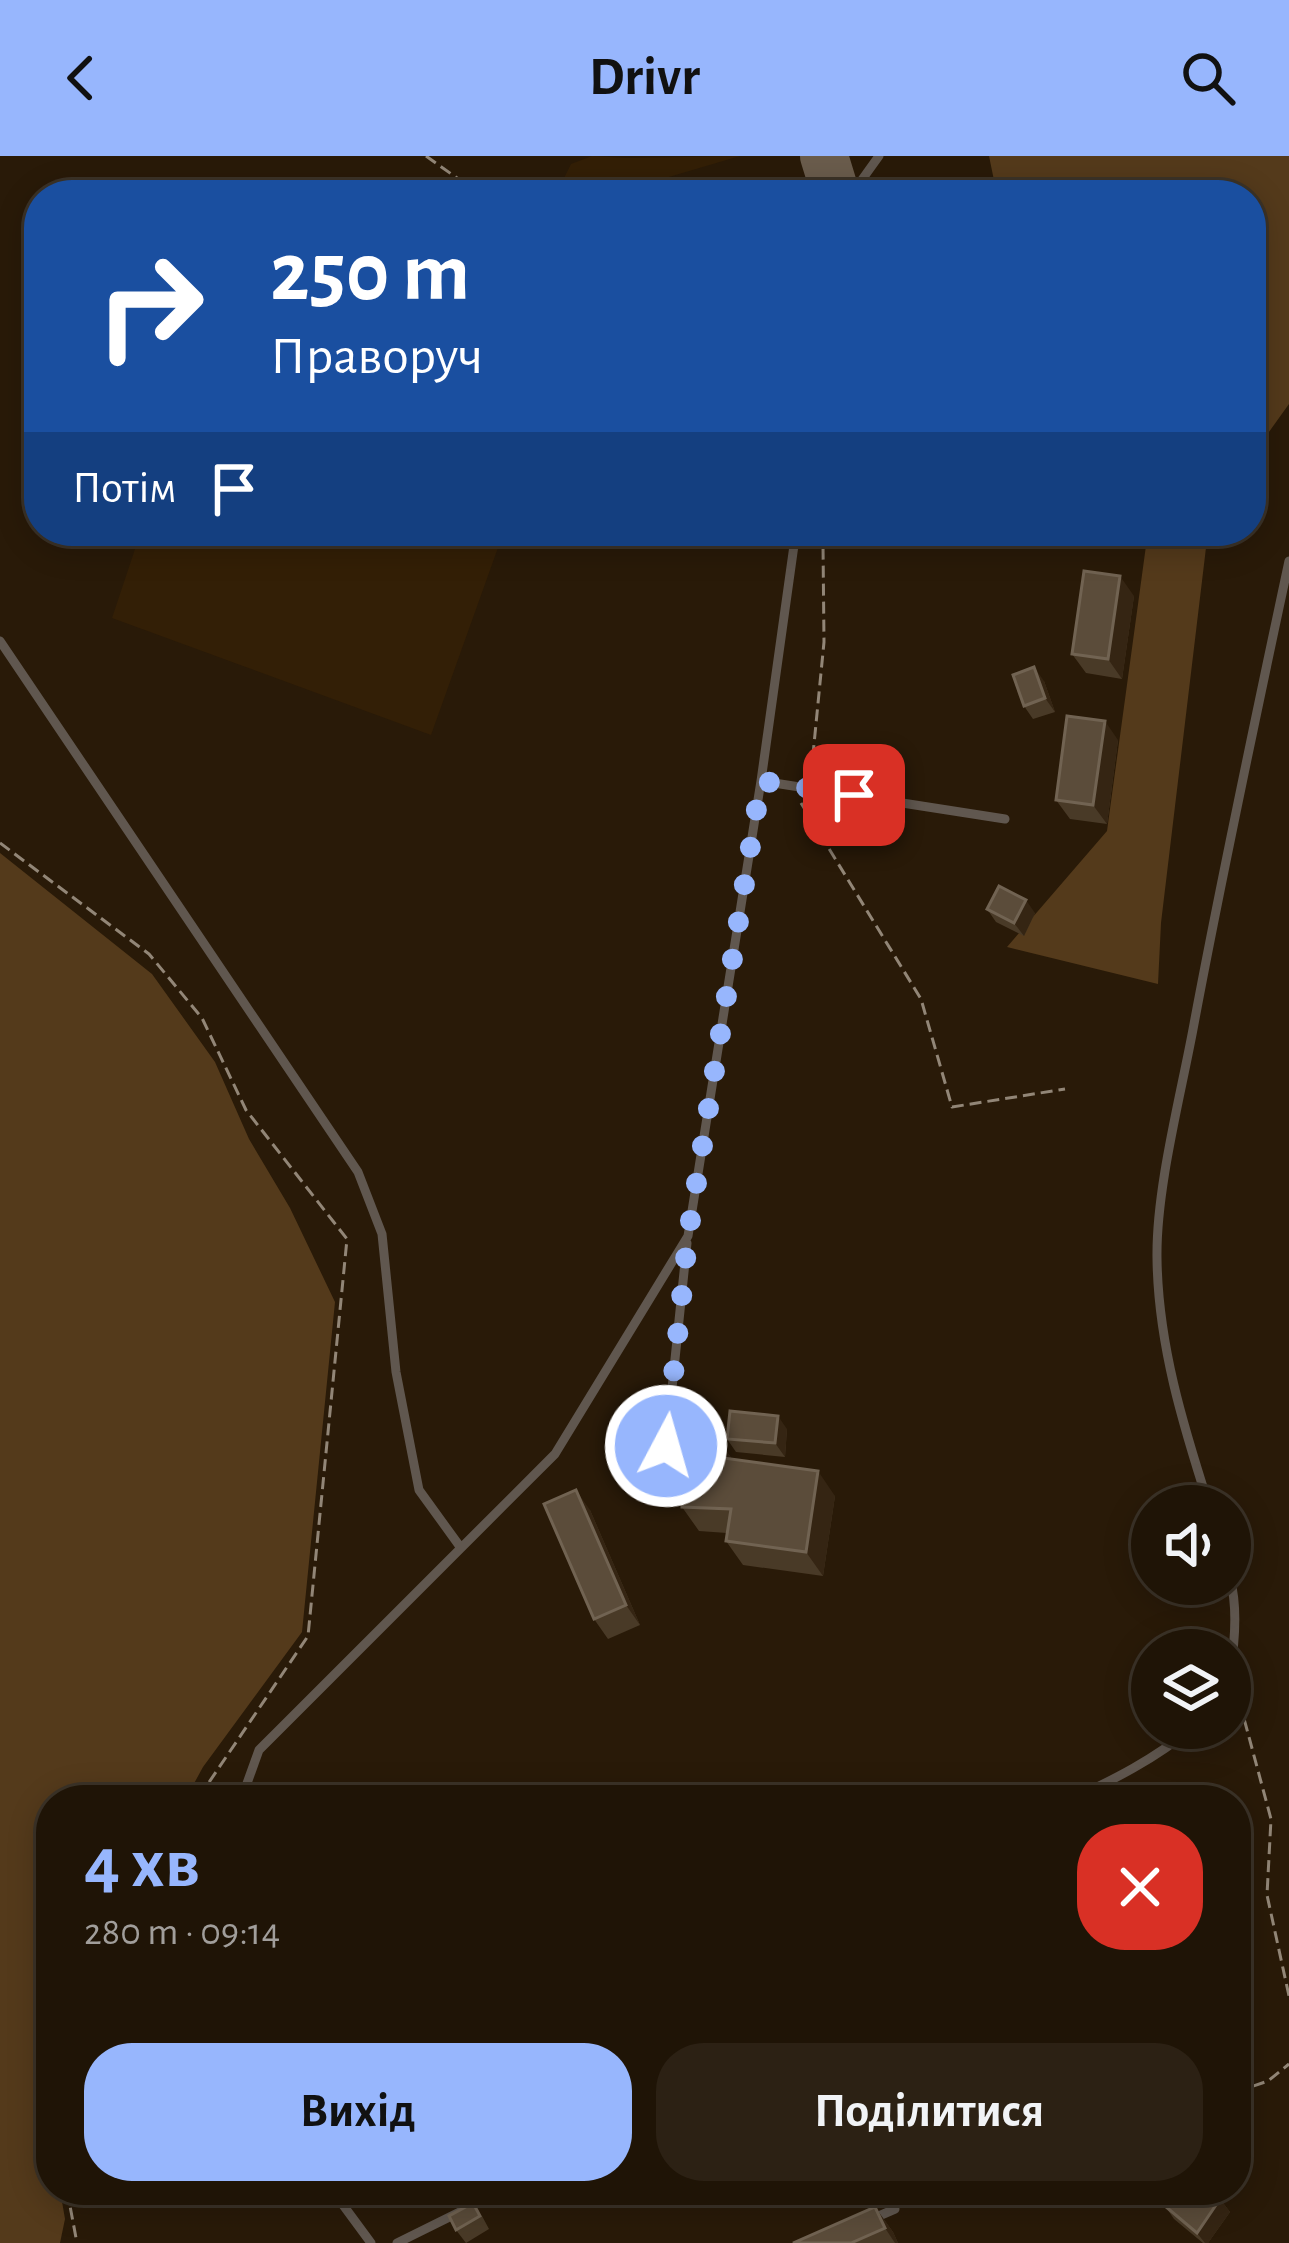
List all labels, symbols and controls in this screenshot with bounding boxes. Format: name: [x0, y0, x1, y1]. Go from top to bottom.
icon: back: [48, 45, 114, 111]
icon: search: [1175, 45, 1241, 111]
text: Drivr: [589, 51, 700, 105]
icon: right: [72, 228, 228, 384]
text: 250 m: [270, 232, 470, 316]
text: Праворуч: [270, 330, 483, 384]
icon: arrive: [201, 456, 267, 522]
text: Потім: [72, 466, 177, 511]
pin: [803, 744, 905, 846]
icon: arrive: [821, 762, 887, 828]
position arrow: [603, 1383, 729, 1509]
map controls: [1131, 1485, 1251, 1749]
button: sound: [1131, 1485, 1251, 1605]
button: layers: [1131, 1629, 1251, 1749]
button: close: [1077, 1824, 1203, 1950]
text: 4 хв: [84, 1828, 200, 1900]
text: 280 m · 09:14: [84, 1913, 280, 1952]
button: Вихід: [84, 2043, 632, 2181]
button: Поділитися: [656, 2043, 1203, 2181]

